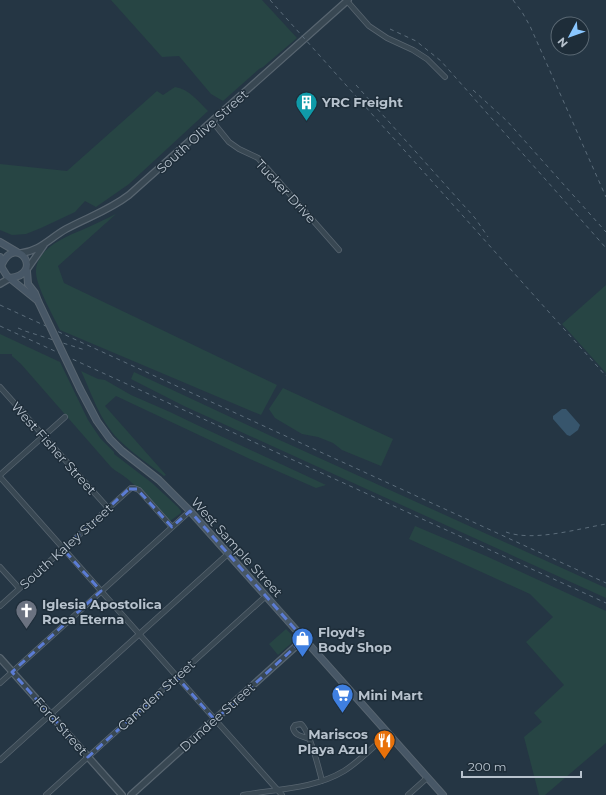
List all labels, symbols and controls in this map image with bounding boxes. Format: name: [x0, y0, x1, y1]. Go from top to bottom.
north arrow: [550, 16, 590, 56]
text: N: [554, 35, 571, 51]
street label: South Olive Street: [153, 86, 251, 176]
building icon: YRC Freight: [294, 89, 320, 122]
place label: YRC Freight: [321, 94, 403, 110]
street label: Tucker Drive: [252, 156, 320, 226]
street label: West Fisher Street: [8, 398, 100, 498]
street label: West Sample Street: [188, 494, 286, 600]
street label: South Kaley Street: [16, 500, 116, 592]
place label: Iglesia Apostolica Roca Eterna: [42, 596, 162, 627]
church icon: Iglesia Apostolica Roca Eterna: [13, 598, 39, 631]
place label: Floyd's Body Shop: [318, 624, 392, 655]
shop icon: Floyd's Body Shop: [290, 626, 316, 659]
street label: Camden Street: [114, 656, 198, 734]
street label: Dundee Street: [176, 679, 258, 755]
supermarket icon: Mini Mart: [330, 682, 356, 715]
place label: Mini Mart: [358, 687, 423, 703]
street label: Ford Street: [31, 694, 91, 758]
place label: Mariscos Playa Azul: [298, 726, 368, 757]
restaurant icon: Mariscos Playa Azul: [371, 728, 397, 761]
scale bar: [462, 753, 581, 779]
text: 200 m: [468, 759, 507, 774]

